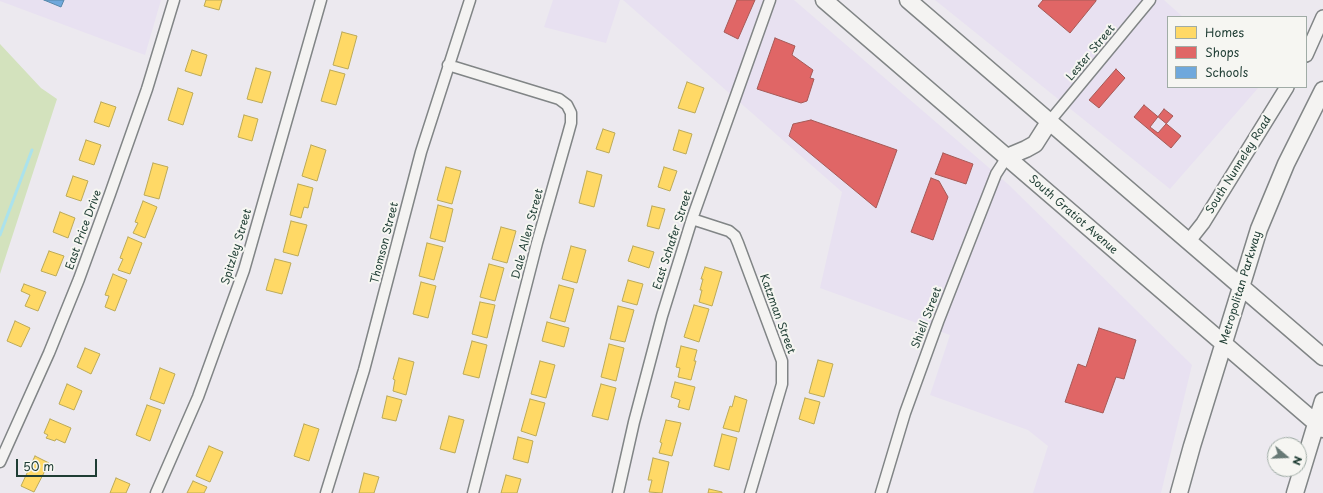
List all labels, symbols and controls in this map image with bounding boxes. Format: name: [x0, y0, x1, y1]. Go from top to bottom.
legend: [1167, 16, 1307, 88]
street label: Lester Street: [1064, 22, 1118, 84]
text: Homes: [1205, 23, 1244, 41]
text: Shops: [1205, 43, 1239, 61]
text: Schools: [1205, 63, 1248, 81]
street label: South Nunneley Road: [1204, 114, 1274, 216]
street label: South Gratiot Avenue: [1026, 173, 1120, 257]
street label: Dale Allen Street: [510, 187, 546, 281]
street label: East Price Drive: [63, 188, 105, 272]
street label: East Schafer Street: [651, 189, 695, 291]
street label: Thomson Street: [368, 201, 402, 285]
street label: Spitzley Street: [219, 207, 255, 287]
street label: Metropolitan Parkway: [1217, 230, 1265, 346]
street label: Katzman Street: [756, 272, 798, 356]
street label: Shiell Street: [909, 285, 945, 351]
north arrow: [1267, 437, 1307, 477]
scale bar: [18, 451, 99, 477]
text: N: [1288, 454, 1307, 468]
text: 50 m: [23, 457, 54, 475]

